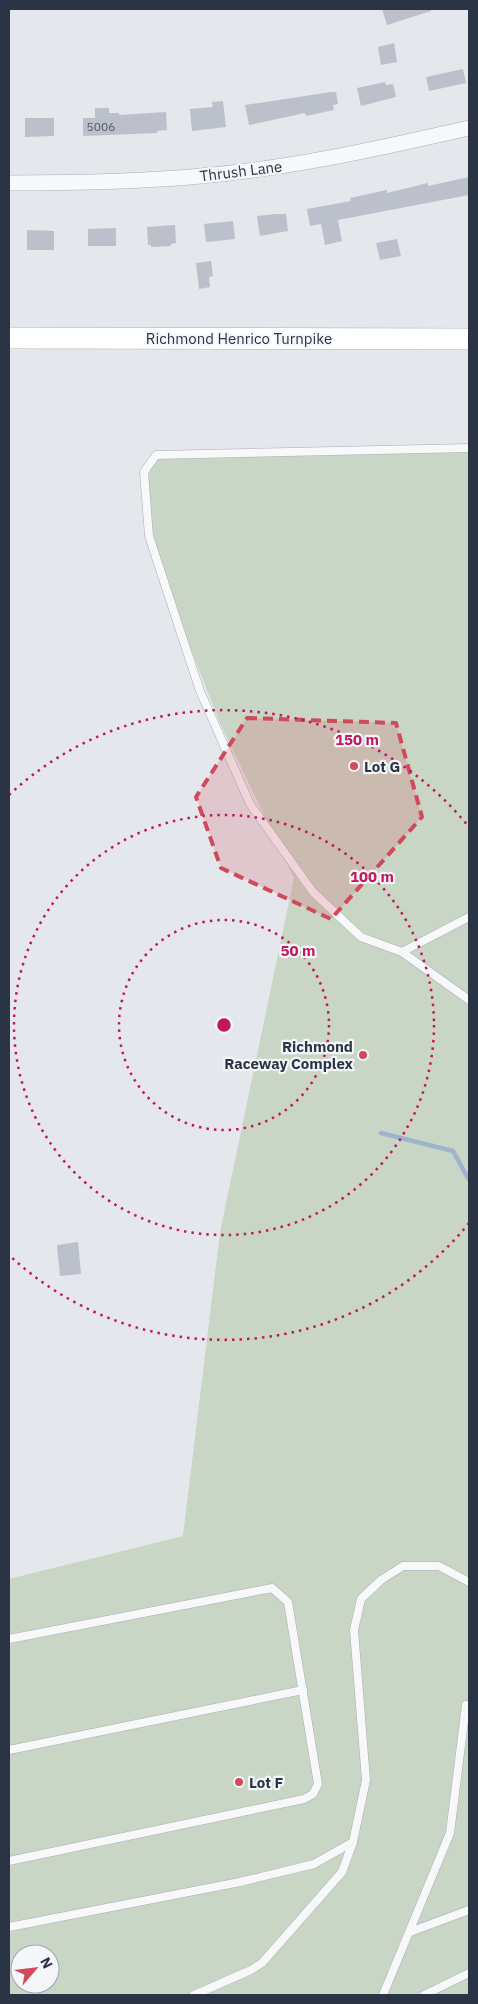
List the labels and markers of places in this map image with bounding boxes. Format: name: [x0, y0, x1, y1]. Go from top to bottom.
place label: Lot G: [364, 757, 400, 776]
marker: Lot G: [348, 760, 360, 772]
centre of rings: [215, 1016, 233, 1034]
place label: Richmond Raceway Complex: [224, 1037, 354, 1073]
marker: Richmond Raceway Complex: [357, 1049, 369, 1061]
place label: Lot F: [249, 1773, 283, 1792]
marker: Lot F: [233, 1776, 245, 1788]

